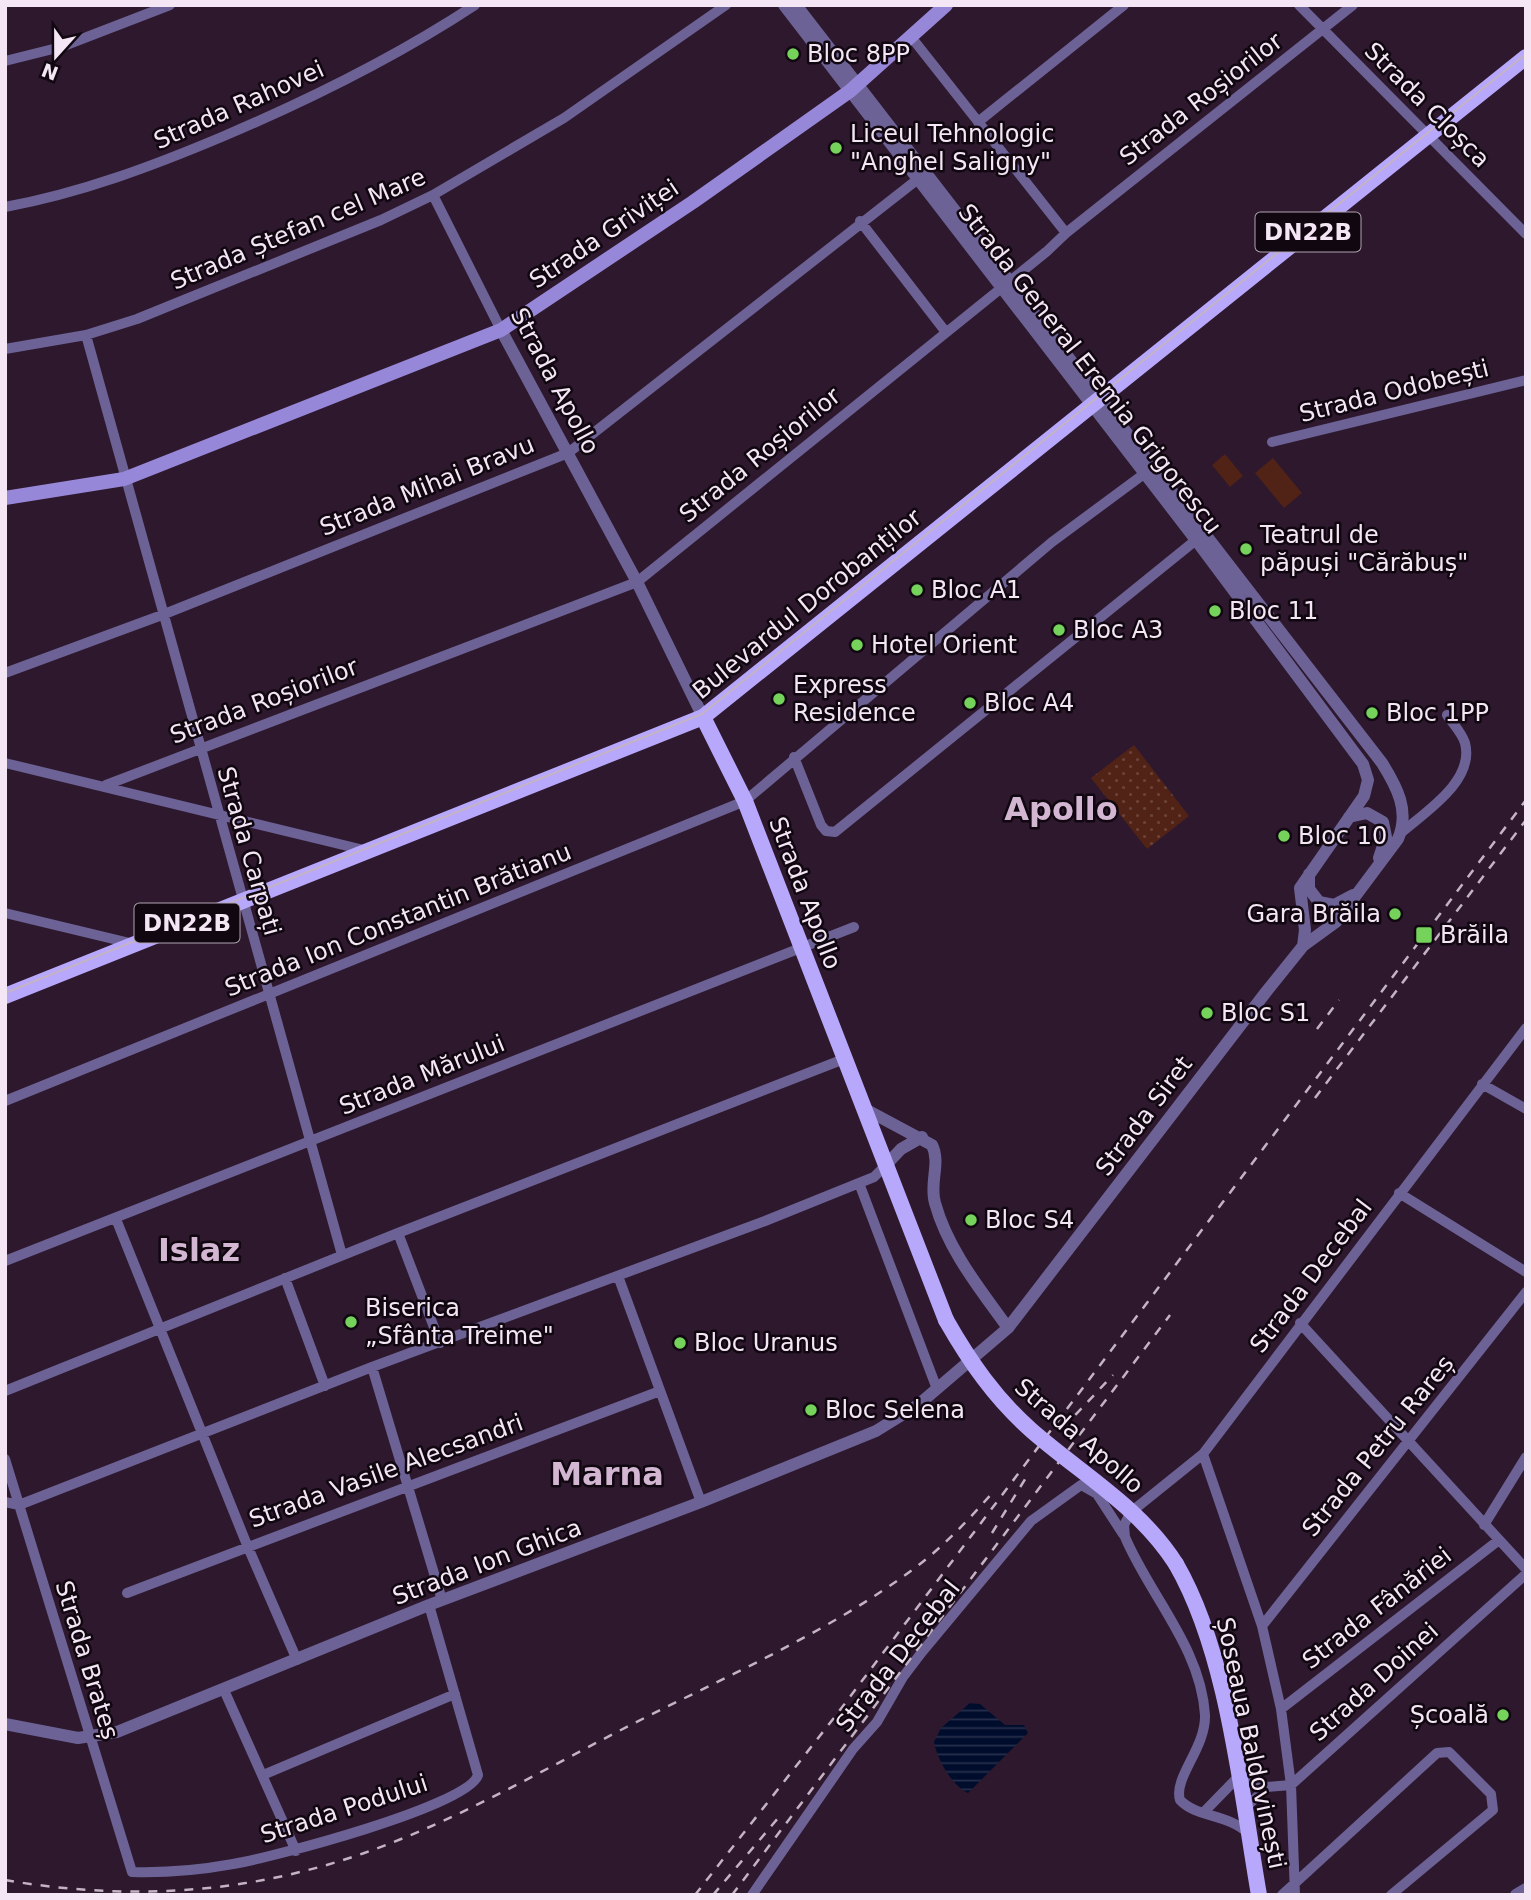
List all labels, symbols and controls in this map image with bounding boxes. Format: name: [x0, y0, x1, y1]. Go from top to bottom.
north arrow: [21, 21, 91, 91]
street label: Strada Roșiorilor: [1114, 27, 1288, 171]
street label: Strada Cloșca: [1359, 37, 1495, 173]
place label: Bloc 8PP: [807, 40, 910, 68]
marker: Bloc 8PP: [785, 46, 801, 62]
street label: Strada Rahovei: [150, 55, 328, 155]
text: N: [39, 59, 61, 85]
place label: Liceul Tehnologic "Anghel Saligny": [850, 120, 1054, 176]
marker: Liceul Tehnologic "Anghel Saligny": [828, 140, 844, 156]
street label: Strada Ștefan cel Mare: [166, 163, 430, 295]
street label: Strada Griviței: [524, 174, 684, 294]
street label: Strada General Eremia Grigorescu: [953, 199, 1227, 539]
road number: DN22B: [1256, 213, 1360, 252]
street label: Strada Apollo: [505, 303, 605, 459]
street label: Strada Odobești: [1296, 354, 1492, 428]
street label: Strada Roșiorilor: [674, 382, 846, 528]
street label: Strada Mihai Bravu: [316, 430, 538, 542]
street label: Bulevardul Dorobanților: [687, 503, 927, 705]
place label: Teatrul de păpuși "Cărăbuș": [1259, 521, 1468, 577]
marker: Teatrul de păpuși "Cărăbuș": [1238, 541, 1254, 557]
place label: Bloc A1: [931, 576, 1021, 604]
marker: Bloc A1: [909, 582, 925, 598]
place label: Bloc 11: [1229, 597, 1318, 625]
marker: Bloc 11: [1207, 603, 1223, 619]
place label: Bloc A3: [1073, 616, 1163, 644]
marker: Bloc A3: [1051, 622, 1067, 638]
place label: Hotel Orient: [871, 631, 1017, 659]
marker: Hotel Orient: [849, 637, 865, 653]
street label: Strada Roșiorilor: [166, 652, 362, 750]
place label: Express Residence: [793, 671, 916, 727]
place label: Bloc A4: [984, 689, 1074, 717]
marker: Express Residence: [771, 691, 787, 707]
marker: Bloc A4: [962, 695, 978, 711]
place label: Bloc 1PP: [1386, 699, 1489, 727]
marker: Bloc 1PP: [1364, 705, 1380, 721]
street label: Strada Carpați: [212, 763, 286, 939]
district label: Apollo: [1004, 790, 1118, 828]
street label: Strada Apollo: [763, 813, 847, 973]
place label: Bloc 10: [1298, 822, 1387, 850]
marker: Bloc 10: [1276, 828, 1292, 844]
street label: Strada Ion Constantin Brătianu: [221, 838, 575, 1002]
place label: Gara Brăila: [1246, 900, 1381, 928]
road number: DN22B: [134, 904, 240, 942]
marker: Gara Brăila: [1387, 906, 1403, 922]
place label: Brăila: [1440, 921, 1509, 949]
marker: Brăila: [1414, 925, 1434, 945]
place label: Bloc S1: [1221, 999, 1310, 1027]
marker: Bloc S1: [1199, 1005, 1215, 1021]
street label: Strada Mărului: [335, 1029, 509, 1121]
street label: Strada Siret: [1090, 1051, 1198, 1181]
street label: Strada Decebal: [1244, 1194, 1378, 1358]
place label: Bloc S4: [985, 1206, 1074, 1234]
marker: Bloc S4: [963, 1212, 979, 1228]
district label: Islaz: [158, 1231, 240, 1269]
place label: Biserica „Sfânta Treime": [365, 1294, 554, 1350]
marker: Biserica „Sfânta Treime": [343, 1314, 359, 1330]
place label: Bloc Uranus: [694, 1329, 838, 1357]
marker: Bloc Uranus: [672, 1335, 688, 1351]
street label: Strada Petru Rareș: [1296, 1350, 1460, 1542]
street label: Strada Apollo: [1009, 1373, 1149, 1499]
place label: Bloc Selena: [825, 1396, 965, 1424]
marker: Bloc Selena: [803, 1402, 819, 1418]
street label: Strada Vasile Alecsandri: [245, 1408, 527, 1534]
district label: Marna: [550, 1455, 664, 1493]
street label: Strada Ion Ghica: [389, 1513, 585, 1611]
street label: Strada Fânăriei: [1297, 1541, 1457, 1675]
street label: Strada Decebal: [830, 1575, 966, 1737]
street label: Strada Brateș: [50, 1577, 124, 1743]
street label: Șoseaua Baldovinești: [1211, 1615, 1291, 1871]
street label: Strada Doinei: [1304, 1617, 1444, 1747]
place label: Școală: [1410, 1701, 1489, 1729]
marker: Școală: [1495, 1707, 1511, 1723]
street label: Strada Podului: [257, 1769, 431, 1849]

